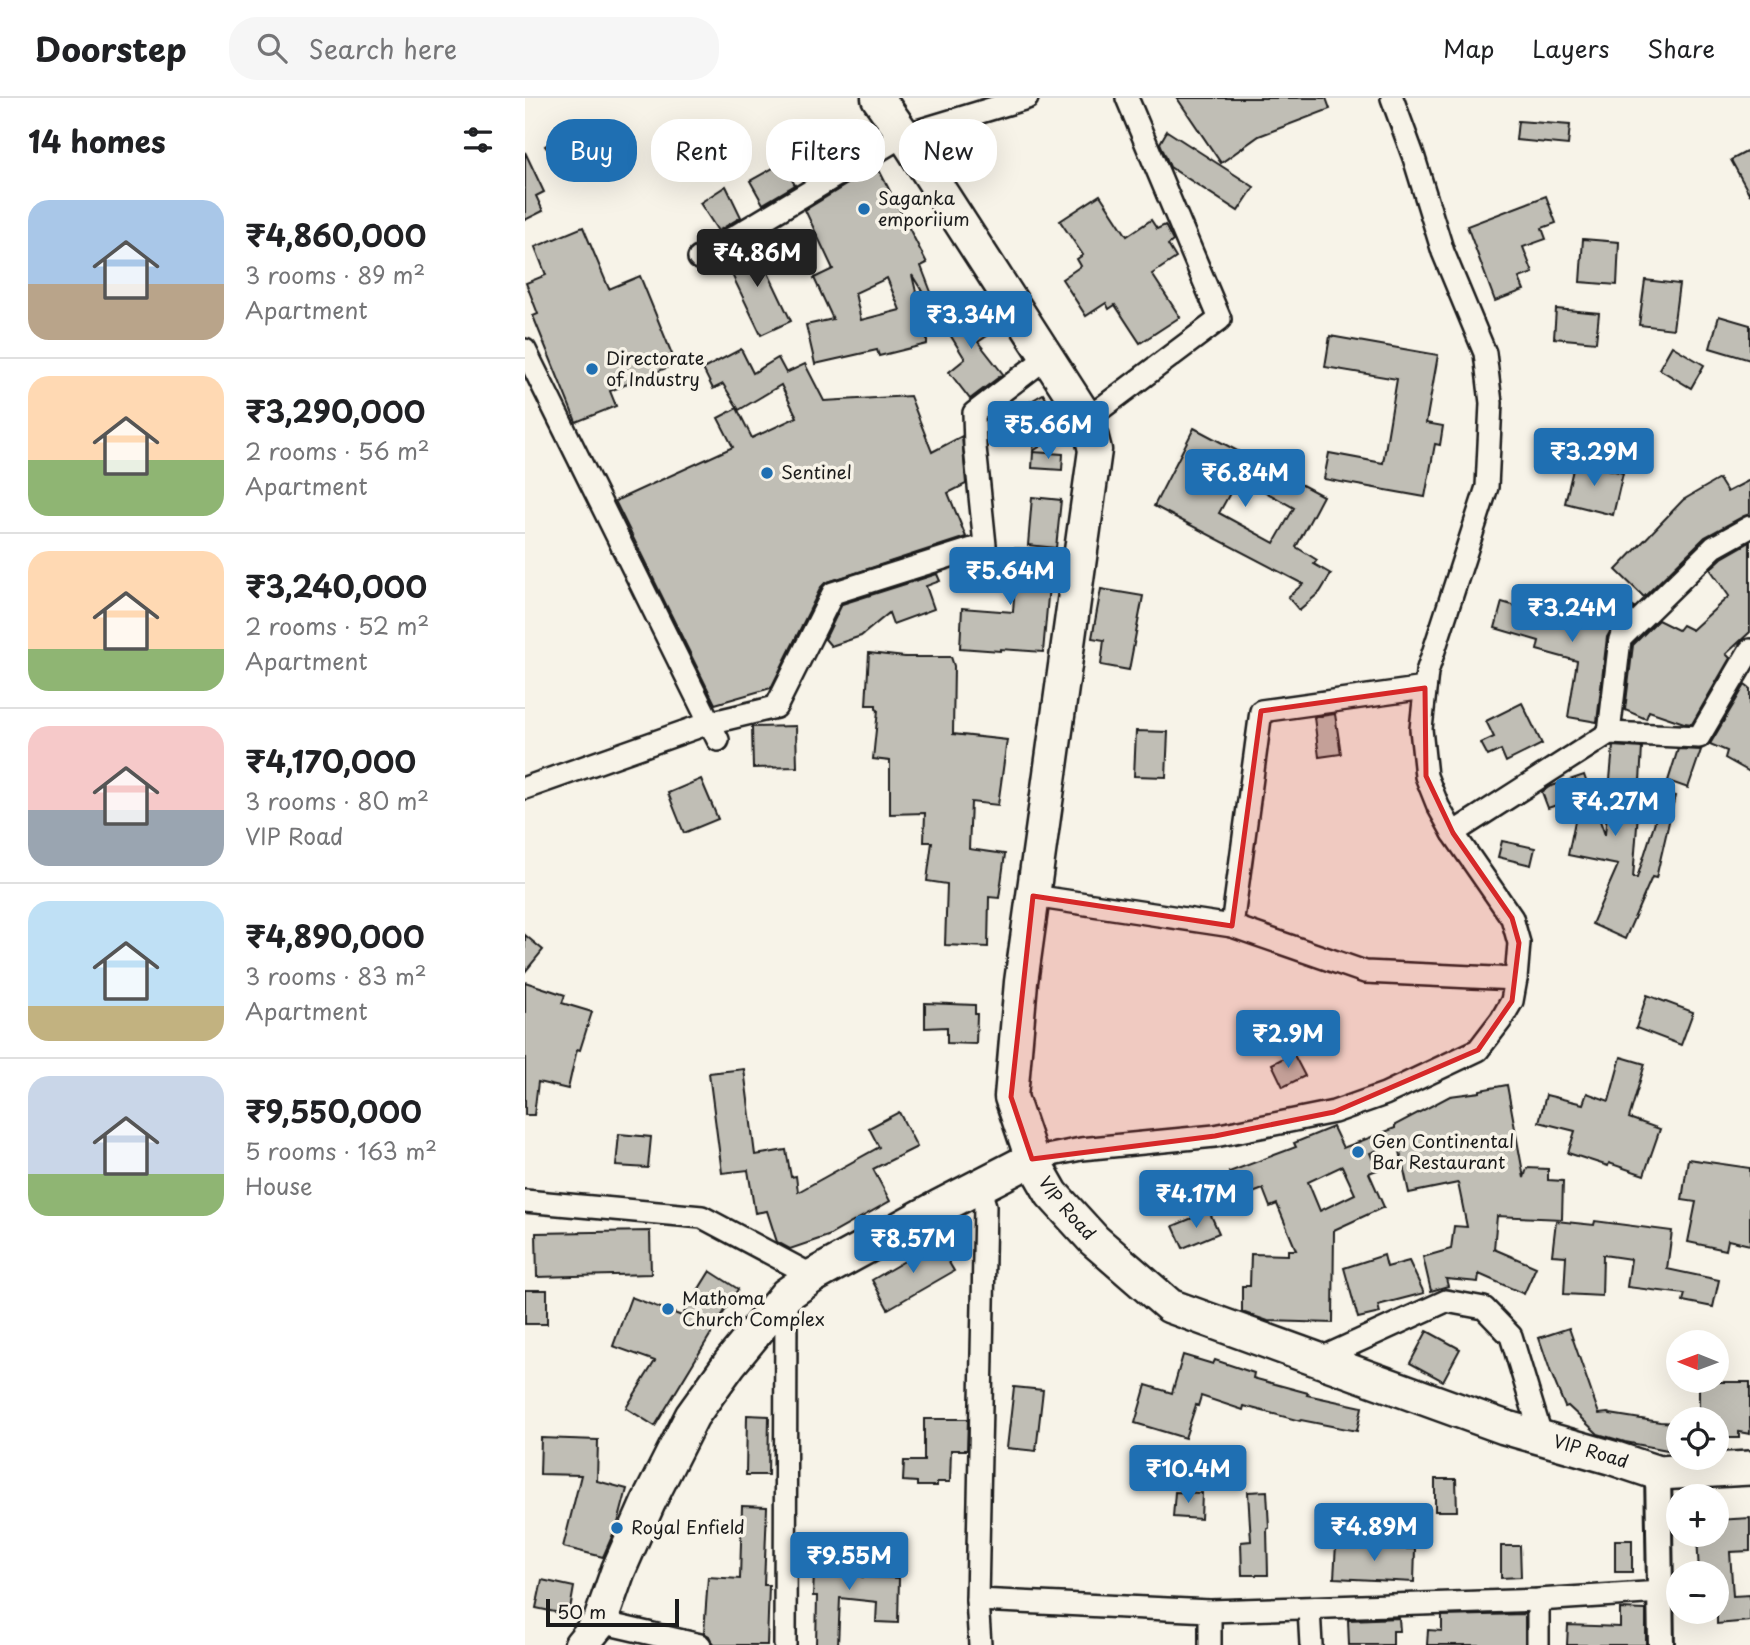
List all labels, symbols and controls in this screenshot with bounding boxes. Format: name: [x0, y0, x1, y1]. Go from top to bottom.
search box: [229, 17, 719, 80]
text: Doorstep: [35, 23, 187, 73]
icon: search: [253, 29, 291, 67]
text: Search here: [309, 29, 457, 68]
text: Map: [1443, 30, 1494, 66]
text: Layers: [1532, 30, 1609, 66]
text: Share: [1647, 30, 1715, 66]
text: 14 homes: [28, 118, 166, 163]
chip: Buy: [546, 119, 637, 182]
chip: Rent: [651, 119, 752, 182]
chip: Filters: [766, 119, 885, 182]
chip: New: [899, 119, 997, 182]
icon: filters: [459, 121, 497, 159]
place label: Saganka emporiium: [878, 184, 970, 232]
marker: Saganka emporiium: [856, 201, 872, 217]
text: ₹4,860,000: [245, 212, 426, 257]
icon: home: [84, 228, 168, 312]
pin: ₹4.86M: [700, 230, 814, 289]
text: ₹4.86M: [713, 234, 801, 269]
text: 3 rooms · 89 m²: [245, 257, 425, 292]
text: Apartment: [245, 292, 368, 327]
pin: ₹3.34M: [914, 292, 1028, 351]
text: ₹3.34M: [926, 296, 1016, 331]
place label: Directorate of Industry: [606, 344, 704, 392]
marker: Directorate of Industry: [584, 361, 600, 377]
text: ₹3,290,000: [245, 388, 425, 433]
pin: ₹5.66M: [991, 402, 1105, 461]
icon: home: [84, 404, 168, 488]
text: ₹5.66M: [1004, 406, 1092, 441]
pin: ₹3.29M: [1537, 428, 1651, 488]
text: 2 rooms · 56 m²: [245, 433, 430, 468]
text: ₹3.29M: [1550, 433, 1638, 468]
pin: ₹6.84M: [1188, 450, 1302, 509]
text: ₹6.84M: [1201, 454, 1289, 489]
place label: Sentinel: [781, 458, 852, 485]
marker: Sentinel: [759, 465, 775, 481]
text: Apartment: [245, 468, 368, 503]
pin: ₹5.64M: [953, 547, 1067, 607]
text: ₹5.64M: [965, 552, 1055, 587]
text: ₹3,240,000: [245, 563, 427, 608]
icon: home: [84, 579, 168, 663]
pin: ₹3.24M: [1515, 584, 1629, 644]
text: ₹3.24M: [1527, 589, 1617, 624]
text: 2 rooms · 52 m²: [245, 608, 429, 643]
text: Apartment: [245, 643, 368, 678]
text: ₹4,170,000: [245, 738, 416, 783]
icon: home: [84, 754, 168, 838]
pin: ₹4.27M: [1558, 778, 1672, 838]
text: 3 rooms · 80 m²: [245, 783, 429, 818]
text: ₹4.27M: [1571, 783, 1659, 818]
text: VIP Road: [245, 818, 344, 853]
text: ₹4,890,000: [245, 913, 425, 958]
icon: home: [84, 929, 168, 1013]
text: 3 rooms · 83 m²: [245, 958, 427, 993]
text: Apartment: [245, 993, 368, 1028]
pin: ₹2.9M: [1239, 1010, 1337, 1070]
text: ₹2.9M: [1252, 1015, 1324, 1050]
text: ₹9,550,000: [245, 1088, 422, 1133]
icon: home: [84, 1104, 168, 1188]
place label: Gen Continental Bar Restaurant: [1372, 1127, 1514, 1175]
text: 5 rooms · 163 m²: [245, 1133, 437, 1168]
marker: Gen Continental Bar Restaurant: [1350, 1144, 1366, 1160]
text: House: [245, 1168, 312, 1203]
pin: ₹4.17M: [1139, 1170, 1253, 1230]
street label: VIP Road: [1033, 1171, 1103, 1246]
text: ₹4.17M: [1155, 1175, 1237, 1210]
pin: ₹8.57M: [856, 1216, 970, 1275]
text: ₹8.57M: [870, 1220, 956, 1255]
place label: Mathoma Church Complex: [682, 1284, 825, 1332]
marker: Mathoma Church Complex: [660, 1301, 676, 1317]
north arrow: [1666, 1330, 1729, 1393]
map controls: [1666, 1330, 1729, 1624]
button: locate: [1666, 1407, 1729, 1470]
street label: VIP Road: [1550, 1427, 1632, 1474]
pin: ₹10.4M: [1131, 1446, 1245, 1505]
text: ₹10.4M: [1145, 1450, 1231, 1485]
button: +: [1666, 1484, 1729, 1547]
pin: ₹4.89M: [1317, 1504, 1431, 1563]
text: ₹4.89M: [1330, 1508, 1418, 1543]
place label: Royal Enfield: [631, 1513, 745, 1540]
marker: Royal Enfield: [609, 1520, 625, 1536]
pin: ₹9.55M: [792, 1532, 906, 1592]
text: ₹9.55M: [806, 1537, 892, 1572]
button: −: [1666, 1561, 1729, 1624]
scale bar: [546, 1596, 679, 1628]
text: 50 m: [557, 1597, 606, 1625]

